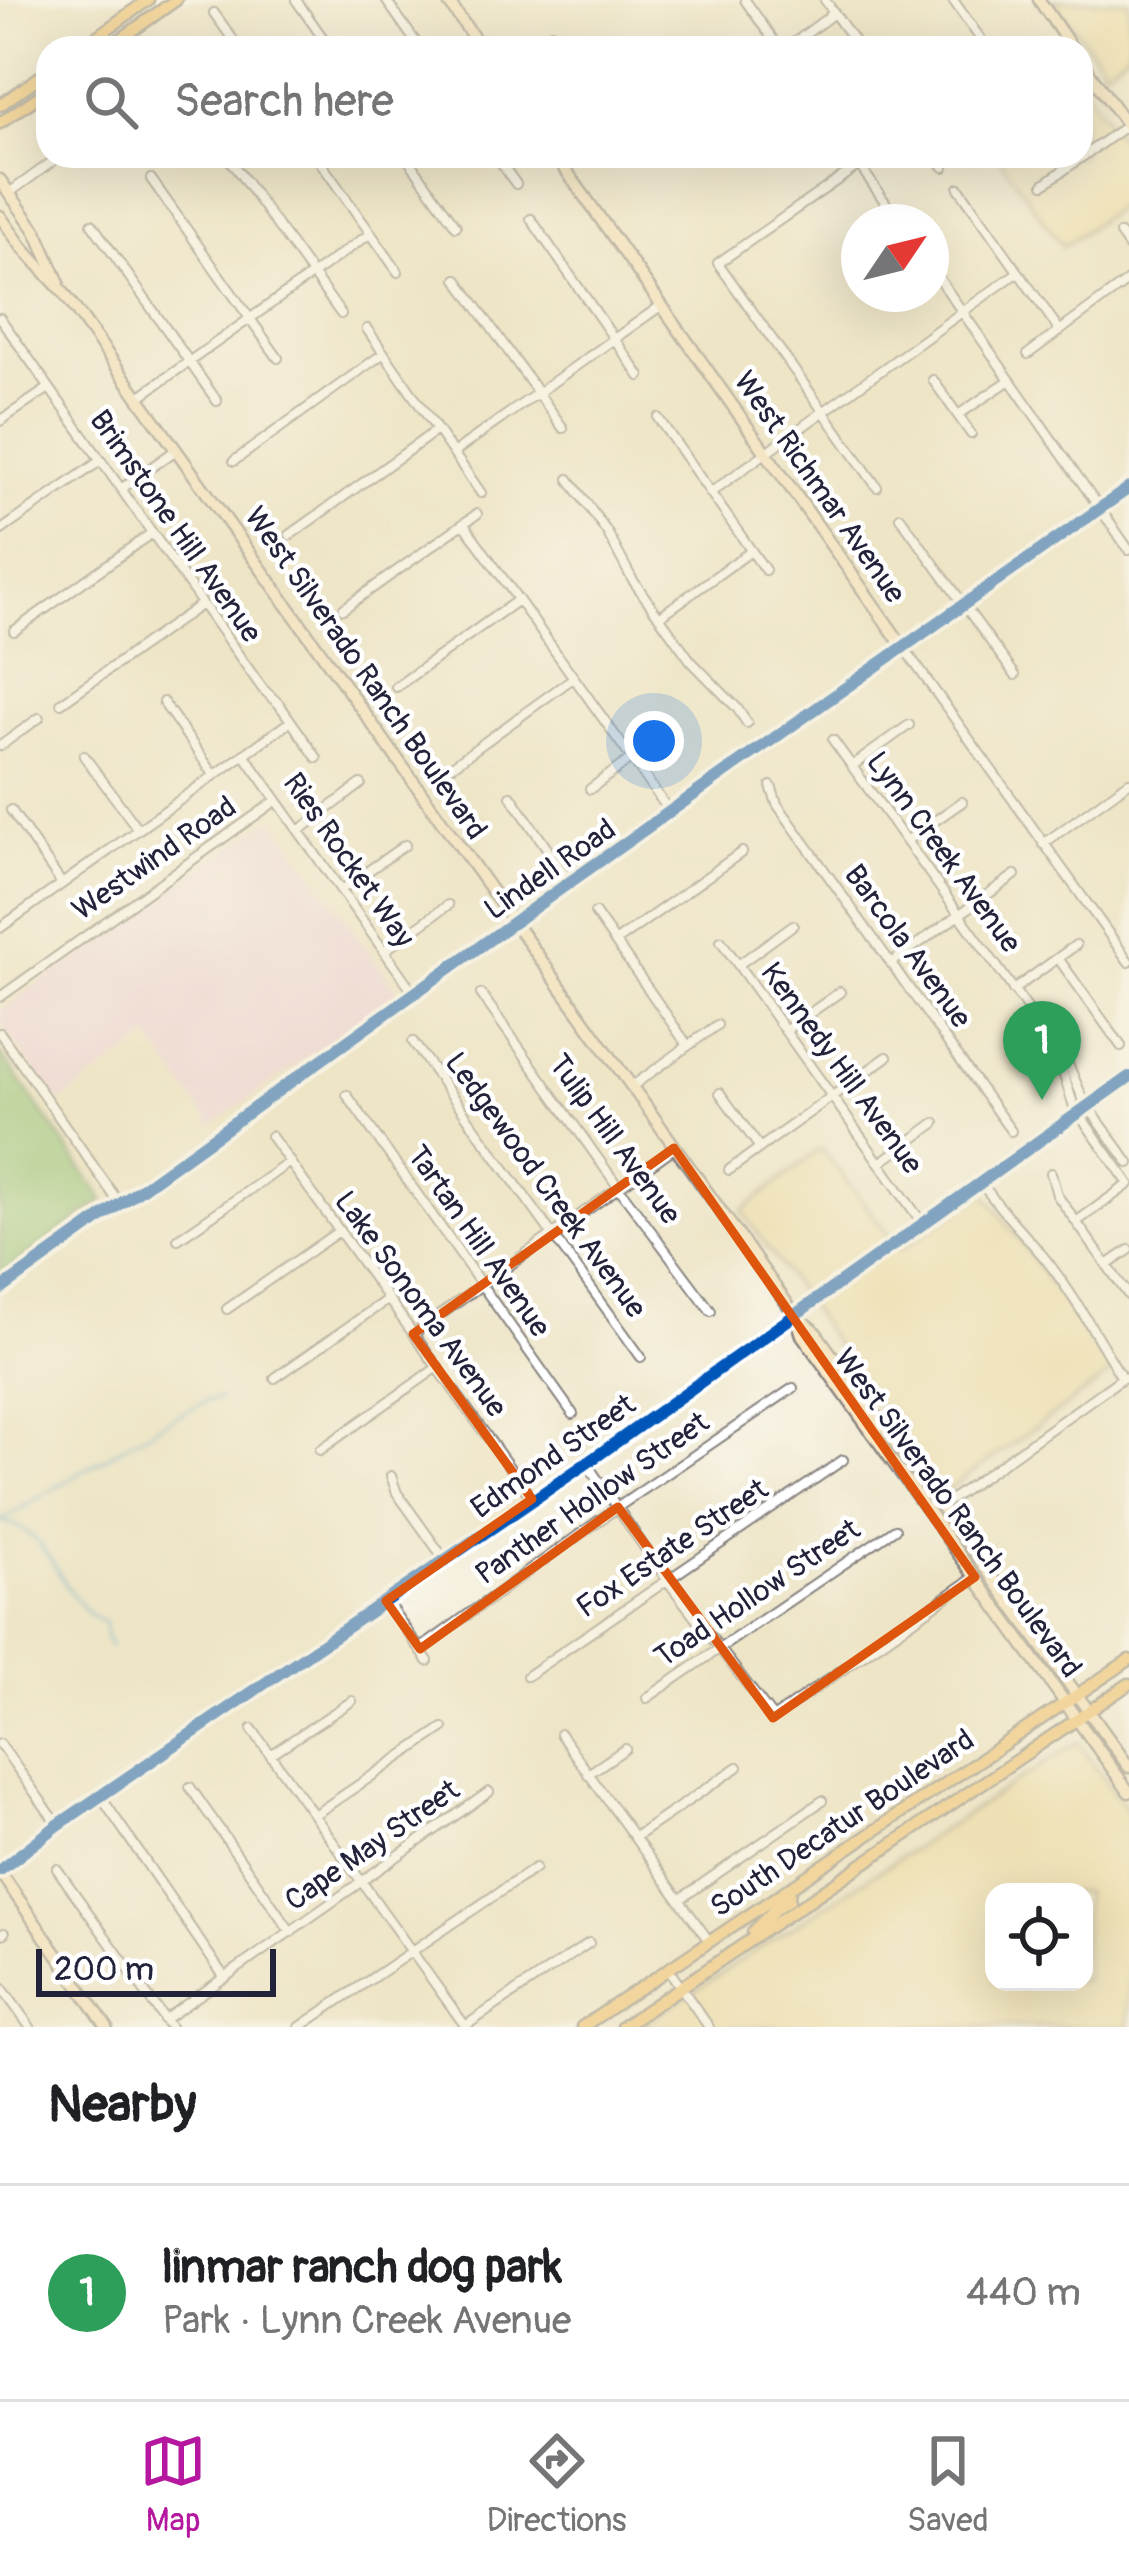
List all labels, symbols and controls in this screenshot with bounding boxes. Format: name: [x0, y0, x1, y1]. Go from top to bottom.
search box: [36, 36, 1093, 168]
icon: search: [78, 69, 144, 135]
text: Search here: [174, 74, 394, 130]
north arrow: [841, 204, 949, 312]
street label: West Richmar Avenue: [726, 364, 914, 610]
street label: Brimstone Hill Avenue: [81, 403, 270, 650]
street label: West Silverado Ranch Boulevard: [236, 500, 495, 847]
your location: [624, 711, 684, 771]
street label: Lynn Creek Avenue: [858, 744, 1029, 960]
street label: Ries Rocket Way: [275, 766, 422, 955]
street label: Westwind Road: [65, 788, 243, 928]
street label: Lindell Road: [478, 811, 623, 928]
street label: Barcola Avenue: [836, 857, 979, 1035]
street label: Kennedy Hill Avenue: [752, 955, 931, 1181]
pin: 1: [1003, 1001, 1081, 1100]
street label: Ledgewood Creek Avenue: [437, 1045, 655, 1325]
street label: Tulip Hill Avenue: [540, 1047, 689, 1232]
street label: Tartan Hill Avenue: [399, 1138, 559, 1344]
street label: Lake Sonoma Avenue: [326, 1184, 515, 1425]
street label: West Silverado Ranch Boulevard: [826, 1342, 1089, 1685]
street label: Edmond Street: [464, 1386, 643, 1527]
street label: Panther Hollow Street: [468, 1403, 717, 1593]
street label: Fox Estate Street: [570, 1470, 776, 1626]
street label: Toad Hollow Street: [647, 1511, 868, 1676]
street label: South Decatur Boulevard: [703, 1721, 981, 1925]
street label: Cape May Street: [278, 1771, 467, 1919]
map controls: [985, 1883, 1093, 1991]
button: locate: [985, 1883, 1093, 1991]
scale bar: [36, 1943, 276, 1996]
text: 200 m: [54, 1949, 154, 1990]
text: Nearby: [48, 2073, 196, 2137]
text: linmar ranch dog park: [162, 2240, 562, 2296]
text: 1: [79, 2268, 95, 2317]
text: 440 m: [966, 2268, 1081, 2317]
text: Park · Lynn Creek Avenue: [162, 2296, 571, 2345]
tab: Map: [140, 2428, 206, 2541]
tab: Directions: [487, 2428, 627, 2541]
tab: Saved: [907, 2428, 989, 2541]

